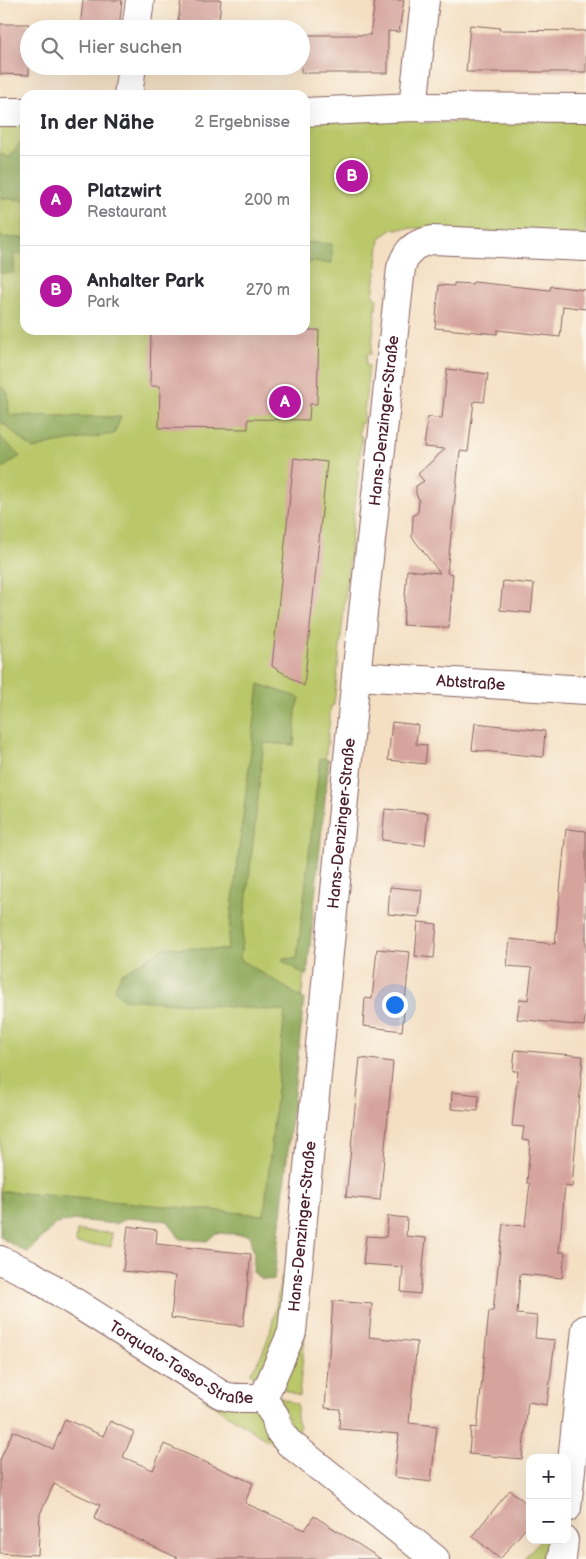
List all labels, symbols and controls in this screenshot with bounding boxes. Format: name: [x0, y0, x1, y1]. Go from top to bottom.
search box: [20, 20, 310, 75]
icon: search: [38, 34, 66, 62]
text: Hier suchen: [78, 36, 182, 59]
text: In der Nähe: [40, 110, 154, 135]
text: 2 Ergebnisse: [194, 113, 290, 132]
pin: B: [336, 157, 368, 195]
text: Platzwirt: [87, 180, 162, 203]
text: A: [51, 191, 61, 210]
text: 200 m: [244, 191, 290, 210]
text: Restaurant: [87, 203, 167, 222]
text: Anhalter Park: [87, 270, 204, 293]
text: B: [50, 281, 62, 300]
text: 270 m: [246, 281, 290, 300]
text: Park: [87, 293, 119, 312]
street label: Hans-Denzinger-Straße: [365, 334, 403, 507]
pin: A: [269, 383, 301, 421]
street label: Abtstraße: [436, 671, 506, 695]
street label: Hans-Denzinger-Straße: [324, 737, 359, 910]
your location: [382, 992, 408, 1018]
street label: Hans-Denzinger-Straße: [285, 1140, 320, 1313]
street label: Torquato-Tasso-Straße: [105, 1317, 254, 1408]
map controls: [526, 1454, 571, 1544]
button: +: [526, 1454, 571, 1499]
button: −: [526, 1499, 571, 1544]

